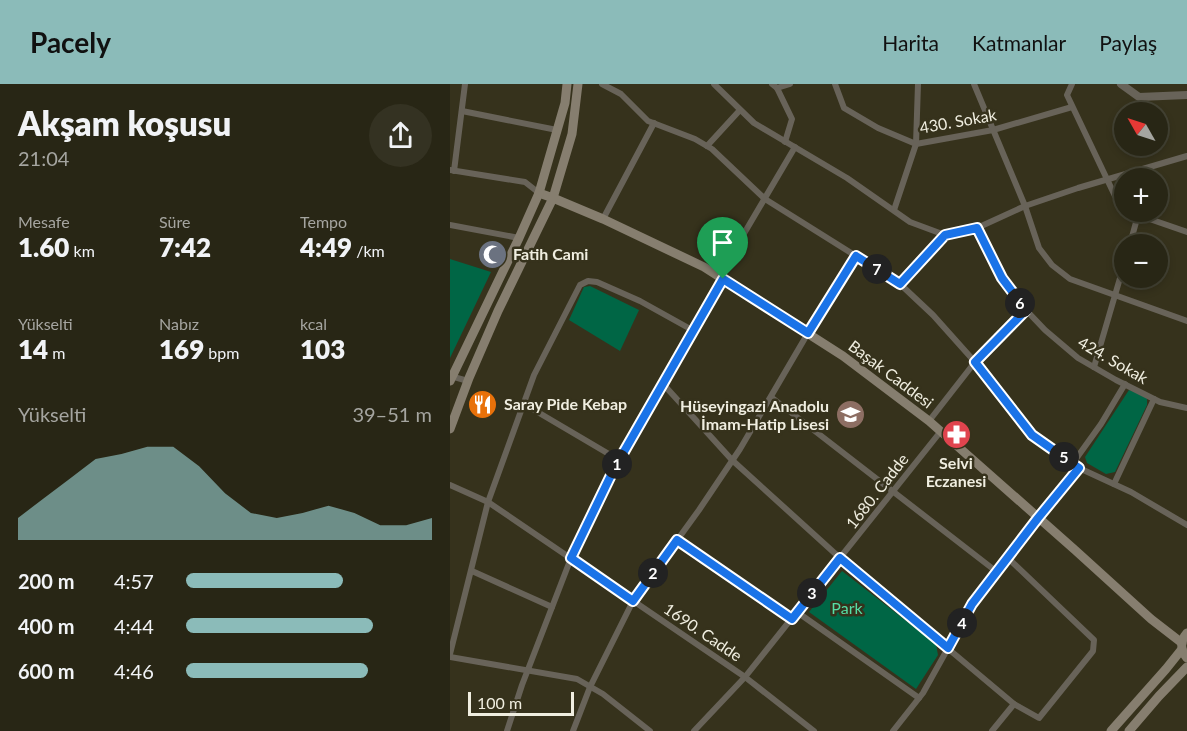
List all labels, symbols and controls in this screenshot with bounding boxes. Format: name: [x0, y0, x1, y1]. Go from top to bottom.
text: Pacely: [30, 25, 111, 59]
text: Harita: [882, 30, 939, 55]
text: Katmanlar: [972, 30, 1066, 55]
text: Paylaş: [1099, 30, 1157, 55]
north arrow: [1114, 102, 1168, 156]
map controls: [1114, 102, 1168, 288]
text: Akşam koşusu: [18, 103, 231, 143]
button: share: [369, 104, 432, 167]
street label: 430. Sokak: [918, 104, 999, 137]
text: 21:04: [18, 146, 69, 170]
button: +: [1114, 168, 1168, 222]
text: Mesafe: [18, 212, 70, 231]
text: Süre: [159, 212, 190, 231]
text: Tempo: [300, 212, 347, 231]
pin: [697, 217, 748, 279]
icon: arrive: [706, 226, 739, 259]
text: 1.60: [18, 231, 69, 263]
text: 7:42: [159, 231, 211, 263]
text: 4:49: [300, 231, 352, 263]
button: −: [1114, 234, 1168, 288]
mosque icon: Fatih Cami: [476, 238, 508, 270]
text: km: [69, 241, 95, 260]
text: /km: [352, 241, 385, 260]
place label: Fatih Cami: [513, 244, 588, 263]
pin: 7: [862, 254, 892, 284]
text: 7: [872, 259, 882, 278]
pin: 6: [1005, 288, 1035, 318]
text: 6: [1015, 293, 1025, 312]
text: Yükselti: [18, 314, 73, 333]
text: Nabız: [159, 314, 199, 333]
text: kcal: [300, 314, 327, 333]
street label: 424. Sokak: [1075, 332, 1152, 388]
text: 14: [18, 333, 48, 365]
text: 169: [159, 333, 204, 365]
text: 103: [300, 333, 345, 365]
street label: Başak Caddesi: [845, 336, 937, 412]
text: m: [48, 343, 65, 362]
text: bpm: [204, 343, 239, 362]
restaurant icon: Saray Pide Kebap: [467, 388, 499, 420]
place label: Saray Pide Kebap: [504, 394, 627, 413]
place label: Hüseyingazi Anadolu İmam-Hatip Lisesi: [680, 396, 829, 433]
school or university icon: Hüseyingazi Anadolu İmam-Hatip Lisesi: [834, 399, 866, 431]
text: Yükselti: [18, 402, 86, 426]
text: 39–51 m: [352, 402, 432, 426]
pharmacy icon: Selvi Eczanesi: [940, 419, 972, 451]
pin: 5: [1049, 442, 1079, 472]
text: 5: [1059, 447, 1069, 466]
pin: 1: [602, 449, 632, 479]
street label: 1680. Cadde: [841, 449, 912, 532]
place label: Selvi Eczanesi: [926, 453, 986, 490]
text: 1: [612, 454, 622, 473]
pin: 2: [638, 558, 668, 588]
text: 2: [648, 563, 658, 582]
text: 200 m: [18, 569, 74, 593]
text: 4:57: [114, 569, 154, 593]
pin: 3: [797, 578, 827, 608]
text: 3: [807, 583, 817, 602]
park label: Park: [831, 598, 863, 617]
street label: 1690. Cadde: [661, 599, 746, 665]
pin: 4: [947, 608, 977, 638]
text: 4: [957, 613, 967, 632]
text: 400 m: [18, 614, 74, 638]
text: 4:44: [114, 614, 154, 638]
text: 600 m: [18, 659, 74, 683]
text: 4:46: [114, 659, 154, 683]
scale bar: [468, 689, 574, 716]
text: 100 m: [477, 693, 522, 712]

